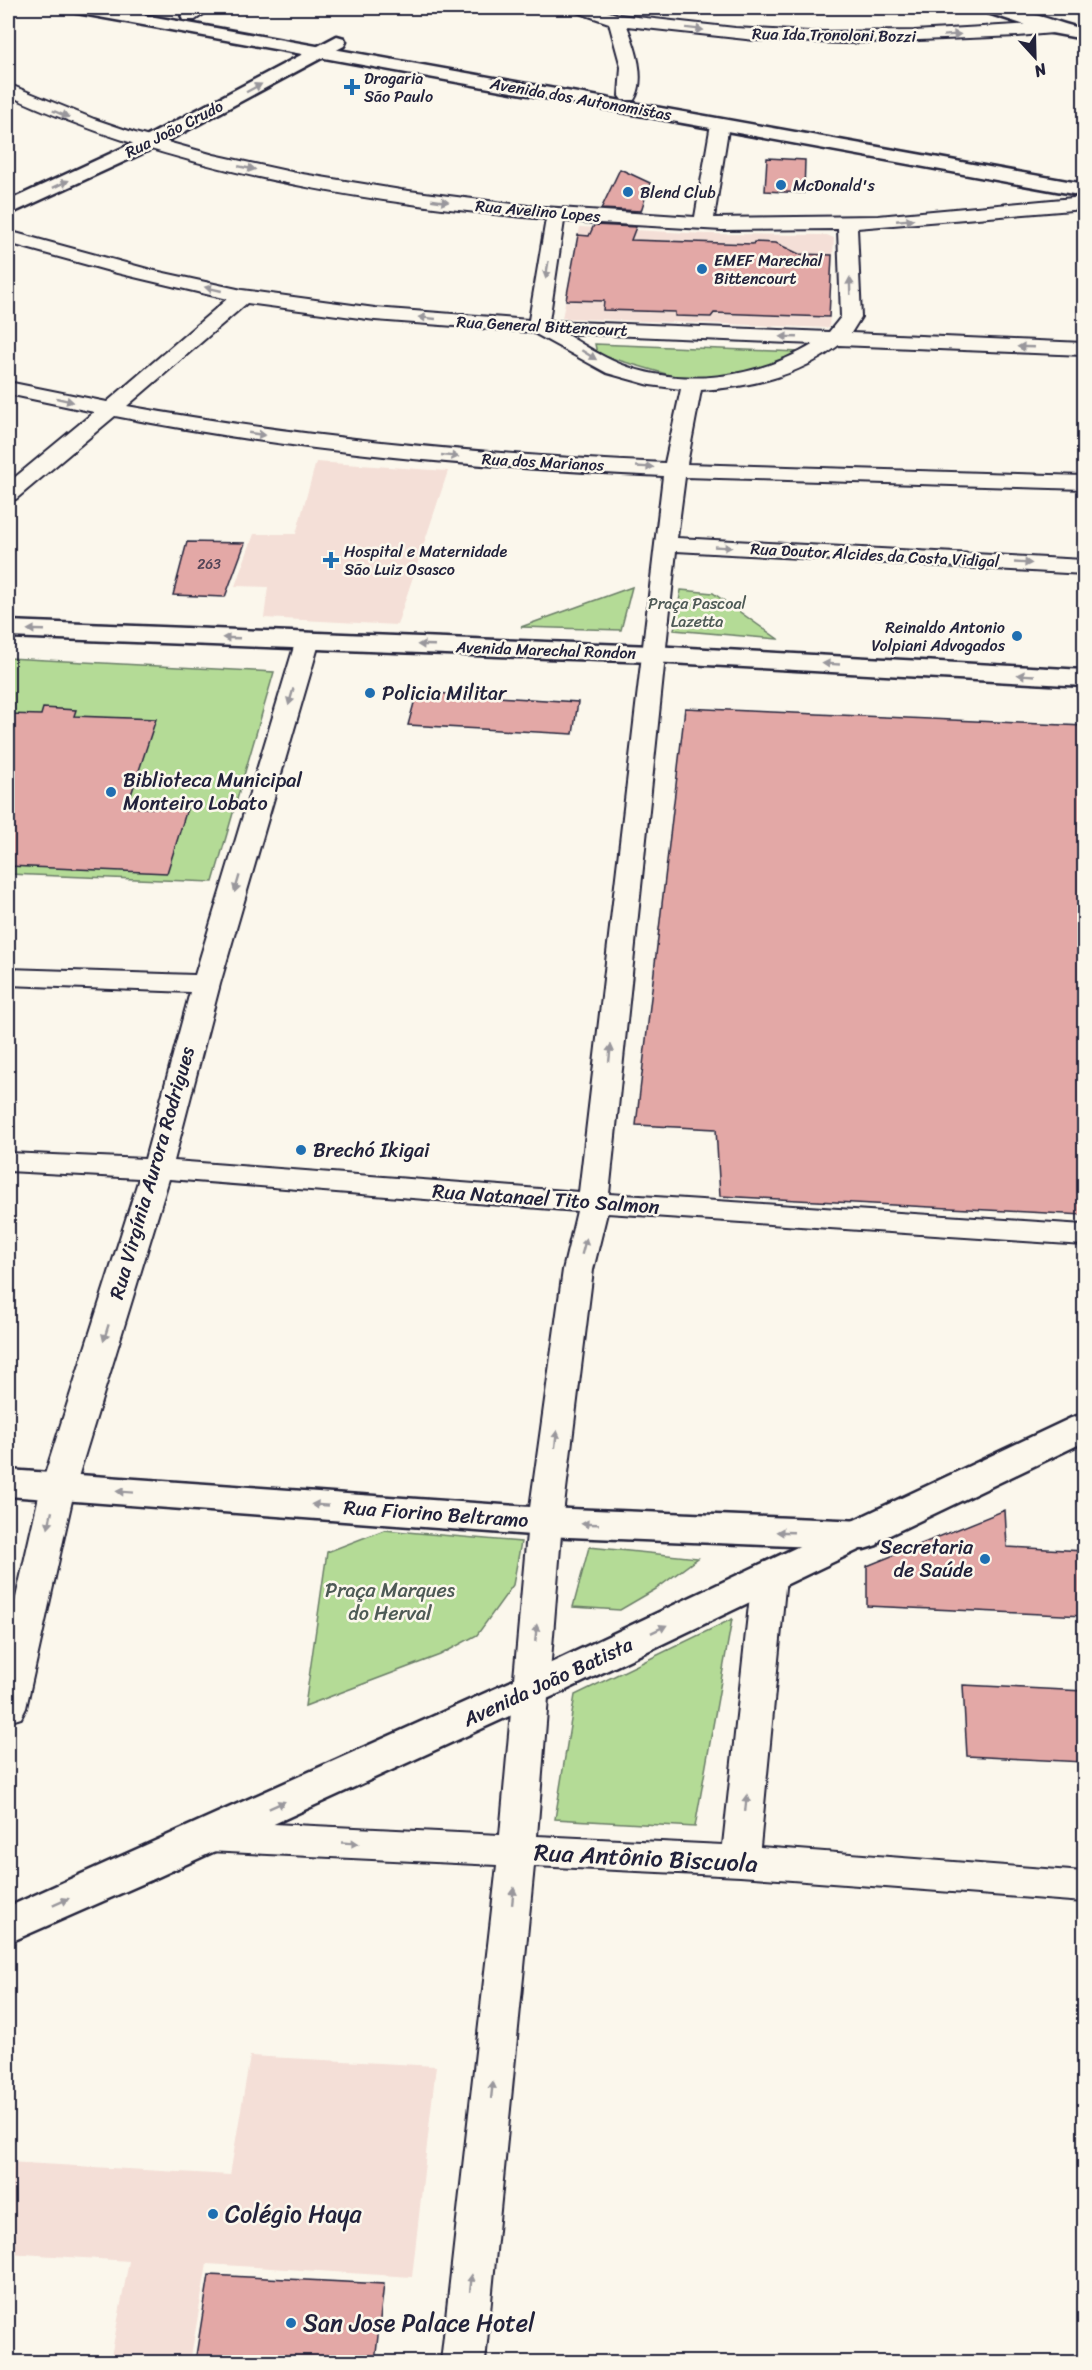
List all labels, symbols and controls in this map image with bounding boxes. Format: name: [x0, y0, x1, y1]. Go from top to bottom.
street label: Rua Ida Tronoloni Bozzi: [752, 19, 917, 51]
one-way arrow: [685, 24, 704, 33]
north arrow: [1005, 27, 1065, 87]
one-way arrow: [943, 31, 962, 40]
text: N: [1029, 55, 1052, 86]
place label: Drogaria São Paulo: [364, 64, 433, 111]
street label: Avenida dos Autonomistas: [487, 69, 675, 129]
marker: Drogaria São Paulo: [345, 80, 359, 94]
one-way arrow: [246, 83, 263, 93]
street label: Rua João Crudo: [120, 92, 228, 166]
one-way arrow: [52, 109, 70, 119]
one-way arrow: [238, 164, 257, 173]
place label: McDonald's: [793, 171, 875, 200]
place label: Blend Club: [640, 178, 716, 207]
marker: McDonald's: [774, 178, 788, 192]
one-way arrow: [52, 180, 69, 189]
marker: Blend Club: [621, 185, 635, 199]
street label: Rua Avelino Lopes: [474, 191, 602, 231]
one-way arrow: [430, 196, 449, 205]
one-way arrow: [896, 215, 915, 225]
place label: EMEF Marechal Bittencourt: [714, 246, 823, 293]
one-way arrow: [542, 261, 551, 280]
marker: EMEF Marechal Bittencourt: [695, 262, 709, 276]
one-way arrow: [845, 276, 854, 295]
one-way arrow: [203, 284, 222, 293]
street label: Rua General Bittencourt: [456, 307, 628, 345]
one-way arrow: [417, 313, 436, 323]
one-way arrow: [780, 332, 799, 341]
one-way arrow: [1017, 342, 1036, 351]
one-way arrow: [581, 350, 597, 361]
one-way arrow: [55, 396, 74, 406]
one-way arrow: [247, 430, 266, 439]
street label: Rua dos Marianos: [481, 444, 606, 480]
one-way arrow: [441, 451, 460, 461]
one-way arrow: [635, 463, 654, 472]
street label: Rua Doutor Alcides da Costa Vidigal: [750, 534, 1001, 576]
place label: Hospital e Maternidade São Luiz Osasco: [344, 537, 508, 584]
one-way arrow: [714, 543, 733, 552]
marker: Hospital e Maternidade São Luiz Osasco: [322, 551, 340, 569]
house number: 263: [197, 552, 221, 577]
one-way arrow: [1014, 559, 1033, 568]
park label: Praça Pascoal Lazetta: [648, 589, 746, 636]
place label: Reinaldo Antonio Volpiani Advogados: [871, 613, 1006, 660]
one-way arrow: [26, 626, 45, 635]
marker: Reinaldo Antonio Volpiani Advogados: [1010, 629, 1024, 643]
street label: Avenida Marechal Rondon: [454, 632, 637, 668]
one-way arrow: [221, 633, 240, 642]
one-way arrow: [416, 641, 435, 650]
one-way arrow: [822, 659, 841, 668]
one-way arrow: [1017, 670, 1036, 679]
place label: Policia Militar: [382, 676, 508, 711]
marker: Policia Militar: [363, 686, 377, 700]
one-way arrow: [286, 688, 296, 706]
place label: Biblioteca Municipal Monteiro Lobato: [123, 763, 303, 821]
marker: Biblioteca Municipal Monteiro Lobato: [104, 785, 118, 799]
one-way arrow: [232, 875, 241, 893]
street label: Rua Virgínia Aurora Rodrigues: [99, 1042, 205, 1304]
one-way arrow: [605, 1043, 615, 1062]
place label: Brechó Ikigai: [313, 1133, 430, 1168]
marker: Brechó Ikigai: [294, 1143, 308, 1157]
street label: Rua Natanael Tito Salmon: [431, 1174, 661, 1224]
one-way arrow: [580, 1237, 589, 1255]
one-way arrow: [100, 1324, 110, 1342]
one-way arrow: [551, 1429, 561, 1448]
one-way arrow: [116, 1487, 135, 1496]
street label: Rua Fiorino Beltramo: [342, 1490, 530, 1538]
one-way arrow: [310, 1501, 329, 1510]
one-way arrow: [45, 1511, 55, 1529]
one-way arrow: [580, 1519, 599, 1528]
one-way arrow: [775, 1527, 794, 1536]
place label: Secretaria de Saúde: [880, 1530, 974, 1588]
marker: Secretaria de Saúde: [978, 1552, 992, 1566]
park label: Praça Marques do Herval: [325, 1573, 456, 1631]
one-way arrow: [531, 1623, 541, 1642]
one-way arrow: [651, 1625, 668, 1634]
street label: Avenida João Batista: [456, 1627, 640, 1737]
one-way arrow: [741, 1794, 751, 1813]
one-way arrow: [269, 1801, 286, 1810]
street label: Rua Antônio Biscuola: [533, 1831, 759, 1885]
one-way arrow: [341, 1838, 360, 1847]
one-way arrow: [508, 1886, 518, 1905]
one-way arrow: [52, 1897, 70, 1907]
one-way arrow: [487, 2080, 497, 2099]
place label: Colégio Haya: [225, 2193, 363, 2235]
marker: Colégio Haya: [206, 2207, 220, 2221]
one-way arrow: [466, 2274, 476, 2293]
place label: San Jose Palace Hotel: [303, 2302, 536, 2344]
marker: San Jose Palace Hotel: [284, 2316, 298, 2330]

